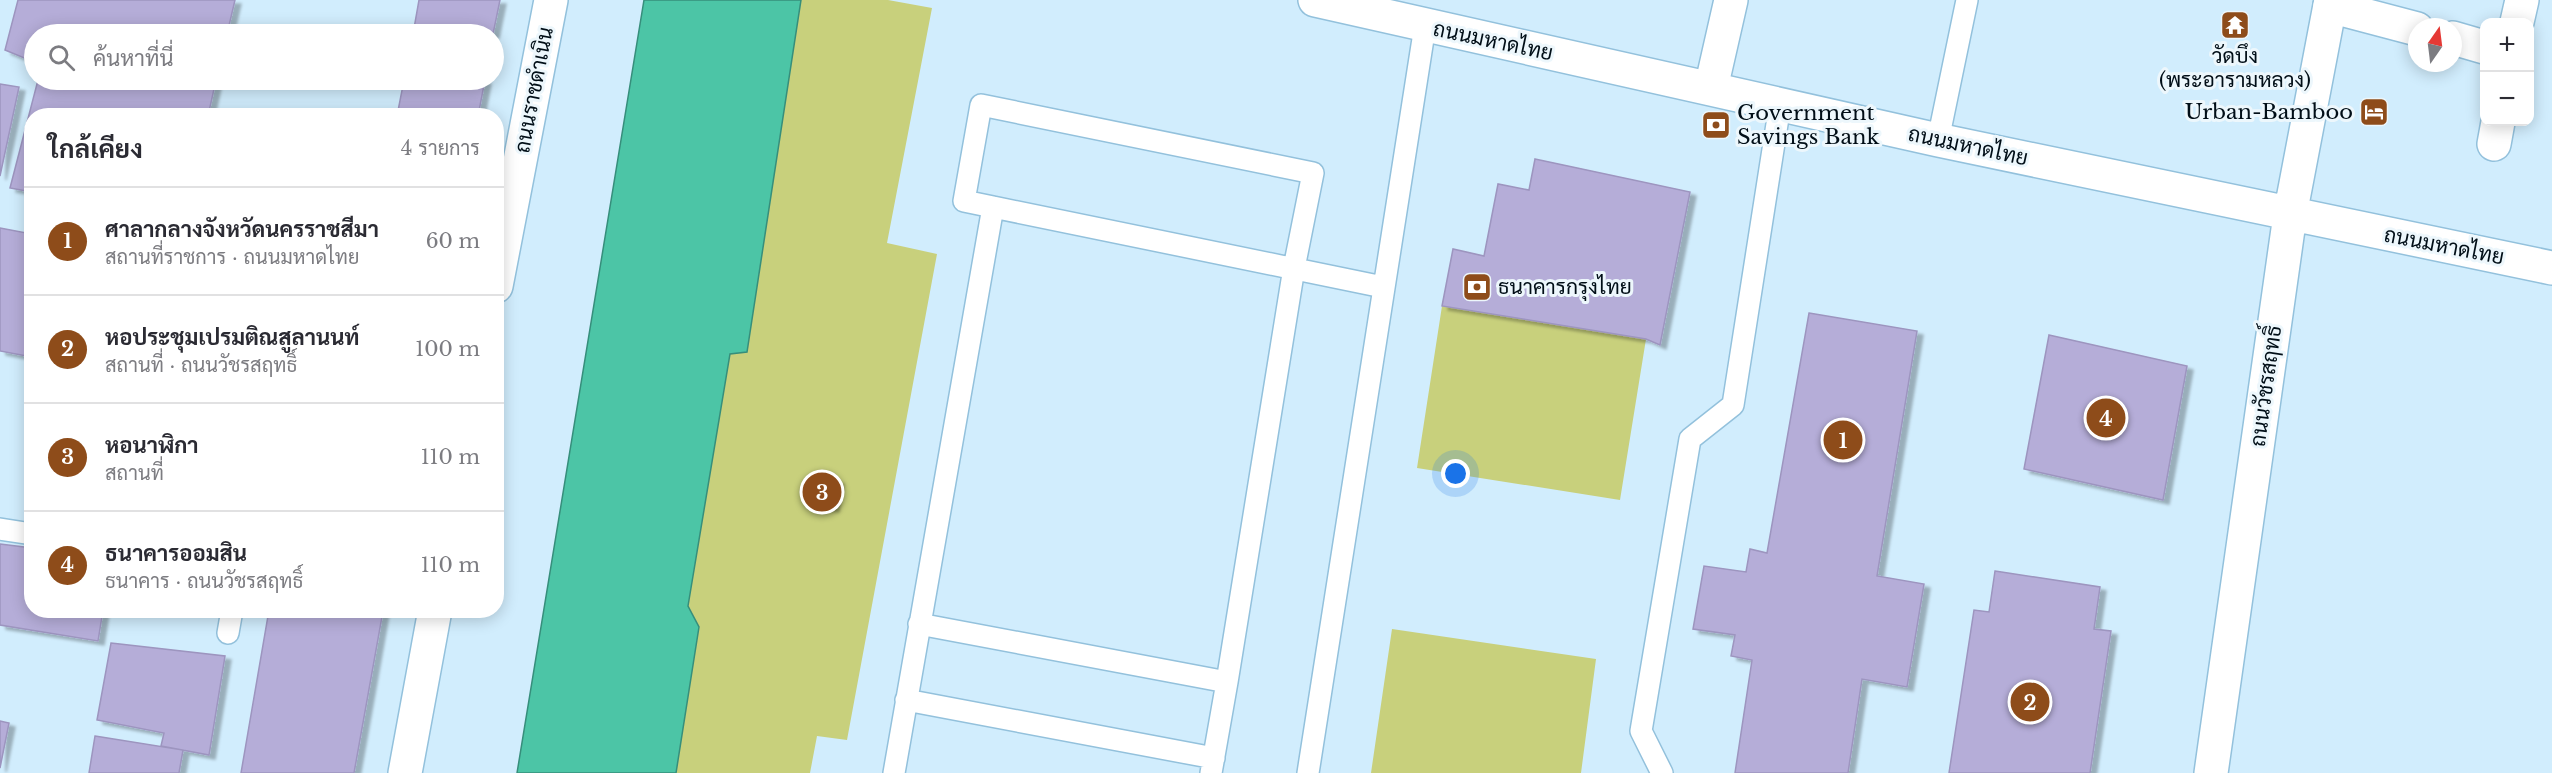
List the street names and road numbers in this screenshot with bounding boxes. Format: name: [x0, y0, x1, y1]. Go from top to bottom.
street label: ถนนมหาดไทย: [1431, 16, 1555, 66]
street label: ถนนราชดำเนิน: [509, 25, 559, 155]
street label: ถนนมหาดไทย: [1906, 121, 2030, 171]
street label: ถนนมหาดไทย: [2382, 222, 2506, 270]
street label: ถนนวัชรสฤทธิ์: [2238, 323, 2287, 448]

